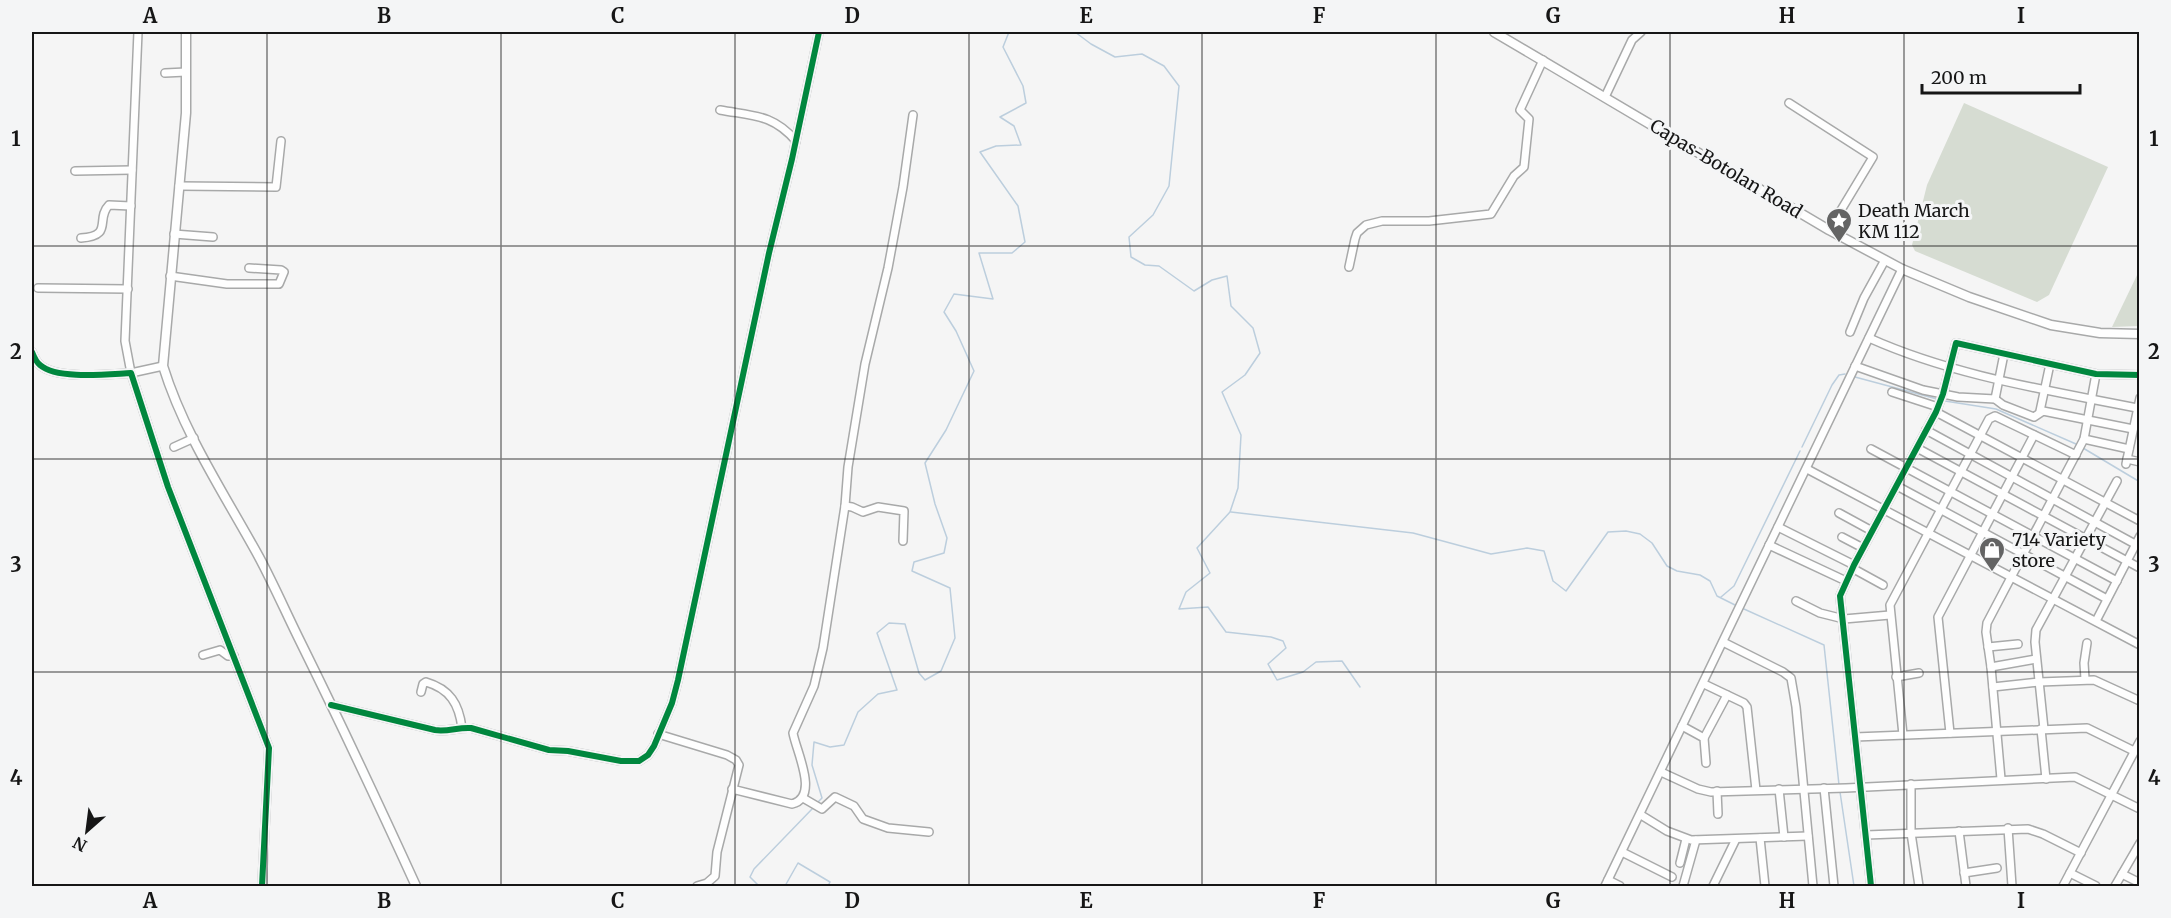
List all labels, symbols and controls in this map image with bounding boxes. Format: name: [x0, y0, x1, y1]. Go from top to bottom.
text: A: [142, 3, 158, 28]
text: B: [377, 3, 391, 28]
text: C: [611, 3, 625, 28]
text: D: [844, 3, 860, 28]
text: E: [1079, 3, 1093, 28]
text: F: [1313, 3, 1326, 28]
text: G: [1546, 3, 1561, 28]
text: H: [1779, 3, 1795, 28]
text: I: [2017, 3, 2025, 28]
scale bar: [1922, 57, 2080, 95]
text: 200 m: [1931, 66, 1987, 89]
street label: Capas-Botolan Road: [1646, 114, 1807, 223]
text: 1: [11, 126, 21, 151]
text: 1: [2149, 126, 2159, 151]
place label: Death March KM 112: [1858, 199, 1970, 243]
place icon: Death March KM 112: [1824, 206, 1854, 244]
text: 2: [10, 339, 22, 364]
text: 2: [2148, 339, 2160, 364]
place label: 714 Variety store: [2012, 528, 2107, 572]
shop icon: 714 Variety store: [1977, 535, 2007, 573]
text: 3: [10, 552, 22, 577]
text: 3: [2148, 552, 2160, 577]
text: 4: [10, 765, 23, 790]
text: 4: [2148, 765, 2161, 790]
north arrow: [57, 801, 117, 861]
text: N: [69, 832, 90, 856]
text: A: [142, 888, 158, 913]
text: B: [377, 888, 391, 913]
text: C: [611, 888, 625, 913]
text: D: [844, 888, 860, 913]
text: E: [1079, 888, 1093, 913]
text: F: [1313, 888, 1326, 913]
text: G: [1546, 888, 1561, 913]
text: H: [1779, 888, 1795, 913]
text: I: [2017, 888, 2025, 913]

